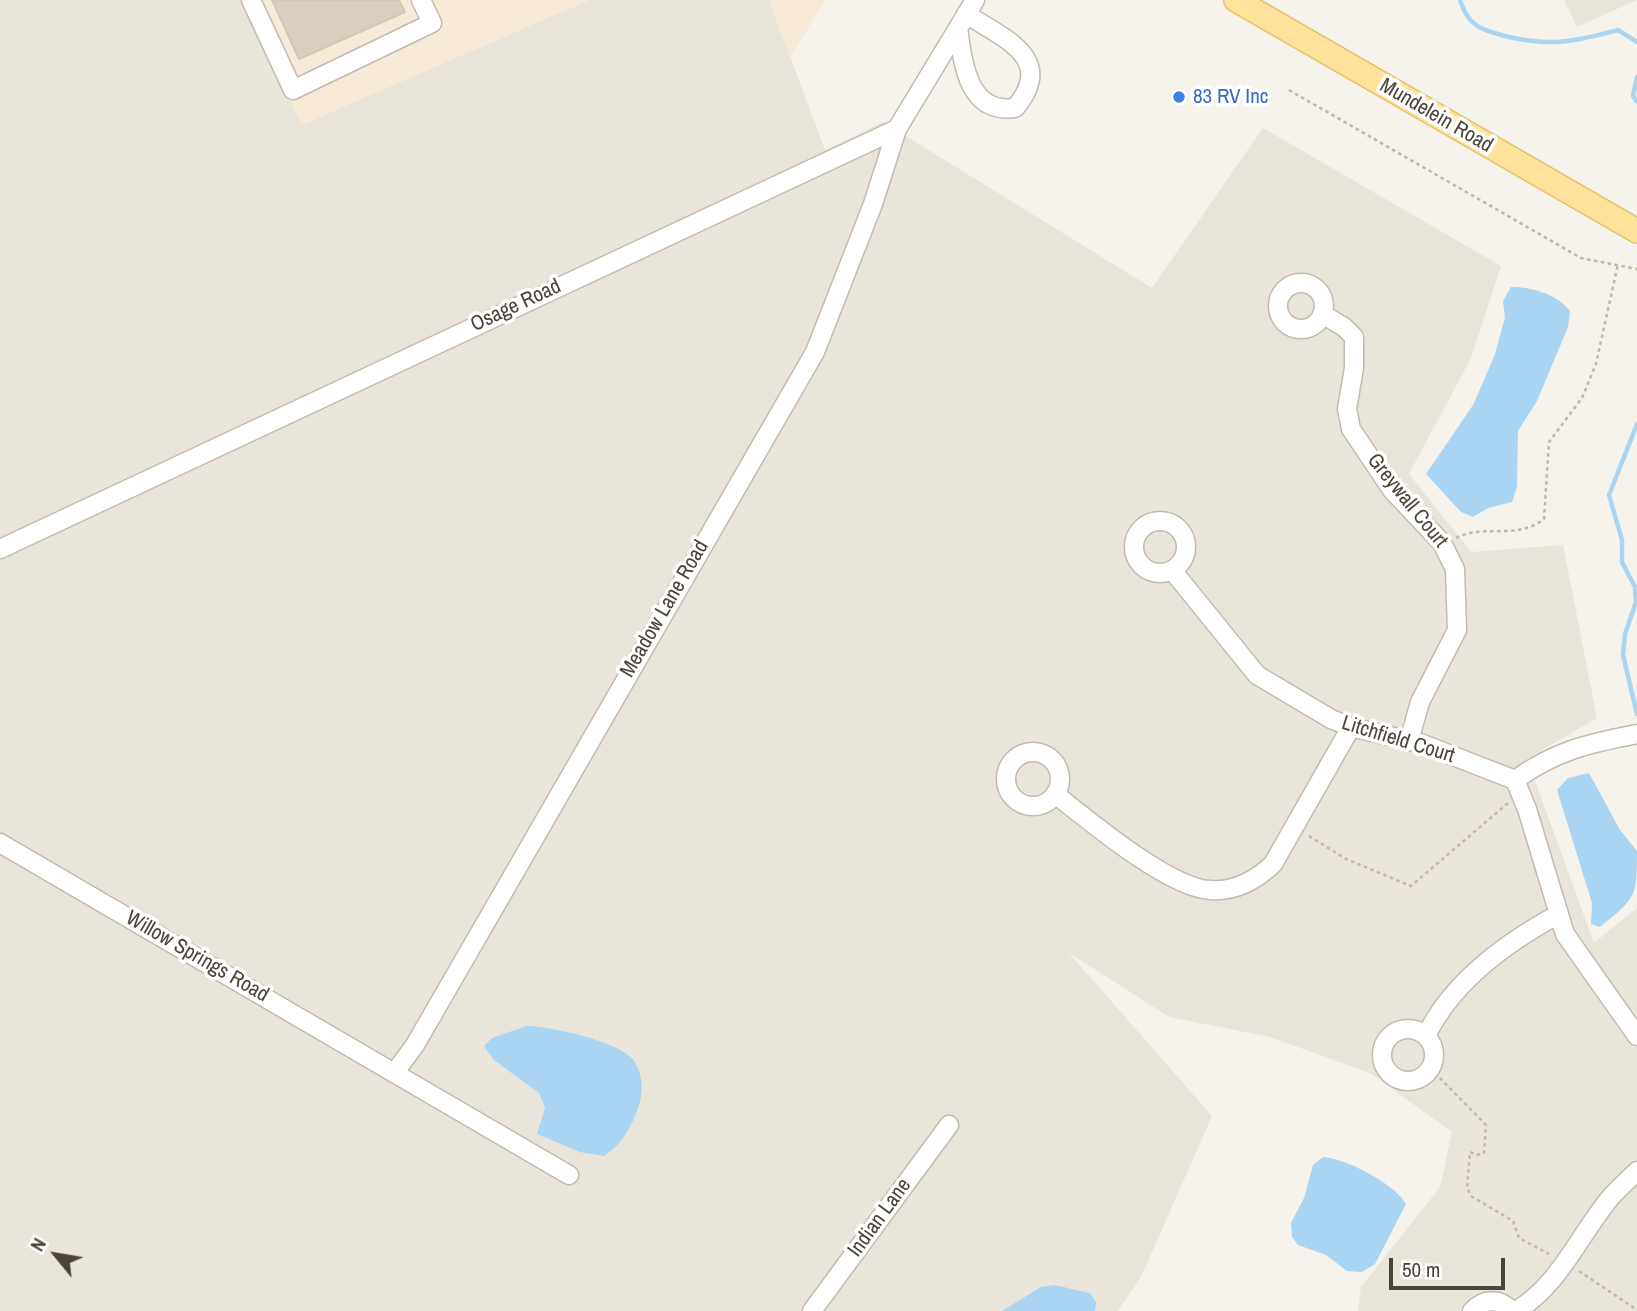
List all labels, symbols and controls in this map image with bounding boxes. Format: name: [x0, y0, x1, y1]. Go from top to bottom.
street label: Mundelein Road: [1375, 73, 1497, 159]
place label: 83 RV Inc: [1193, 84, 1268, 110]
marker: 83 RV Inc: [1171, 89, 1187, 105]
street label: Osage Road: [467, 274, 565, 338]
street label: Greywall Court: [1361, 449, 1453, 553]
street label: Meadow Lane Road: [616, 536, 714, 682]
street label: Litchfield Court: [1338, 711, 1458, 769]
street label: Willow Springs Road: [121, 906, 273, 1008]
street label: Indian Lane: [843, 1174, 917, 1262]
north arrow: [21, 1220, 91, 1290]
text: N: [24, 1233, 52, 1256]
scale bar: [1392, 1244, 1508, 1288]
text: 50 m: [1402, 1255, 1440, 1284]

